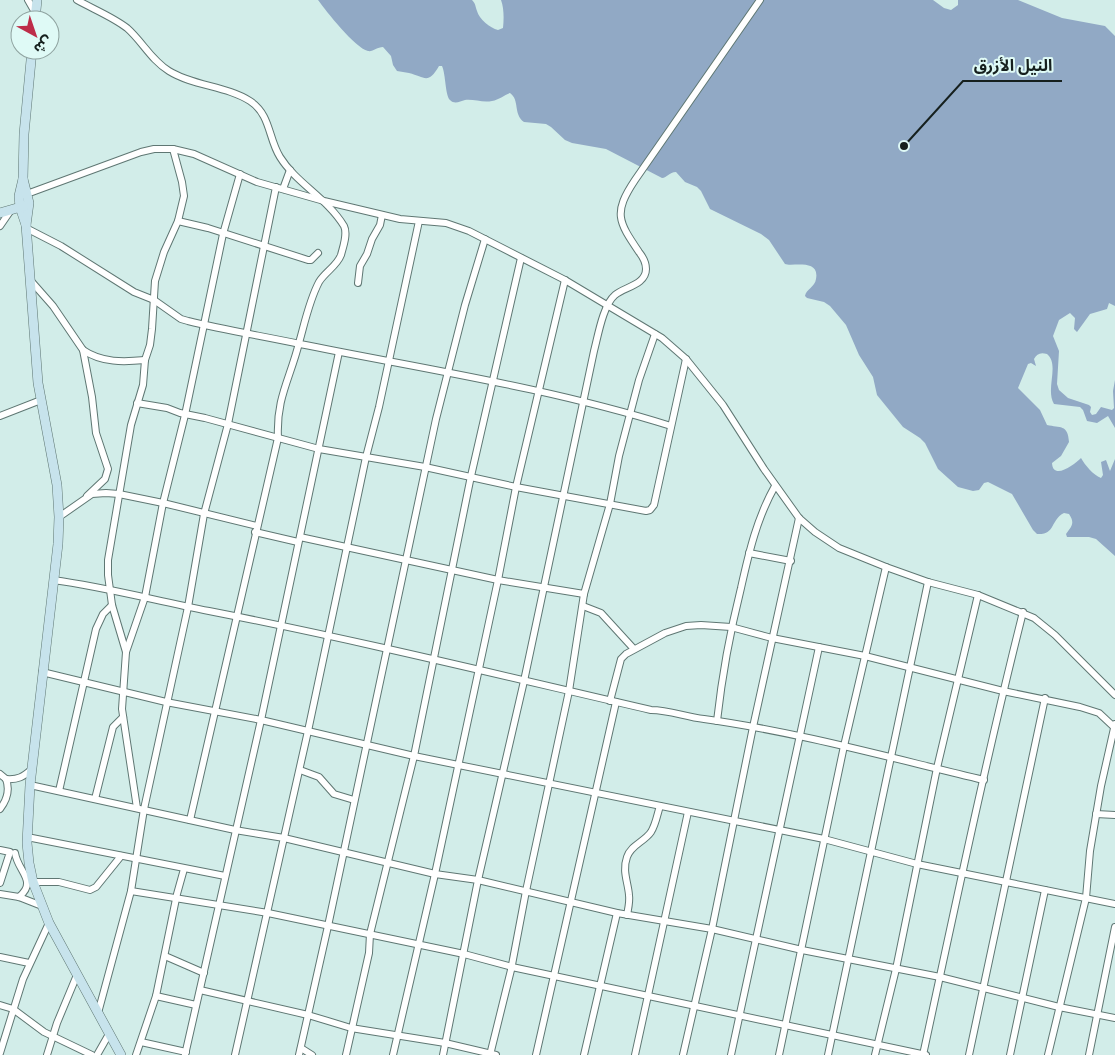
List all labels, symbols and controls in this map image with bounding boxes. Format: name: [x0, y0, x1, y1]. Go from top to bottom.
north arrow: [10, 10, 60, 60]
text: ش: [31, 33, 56, 57]
callout: النيل الأزرق: [963, 50, 1062, 81]
text: النيل الأزرق: [974, 56, 1052, 75]

